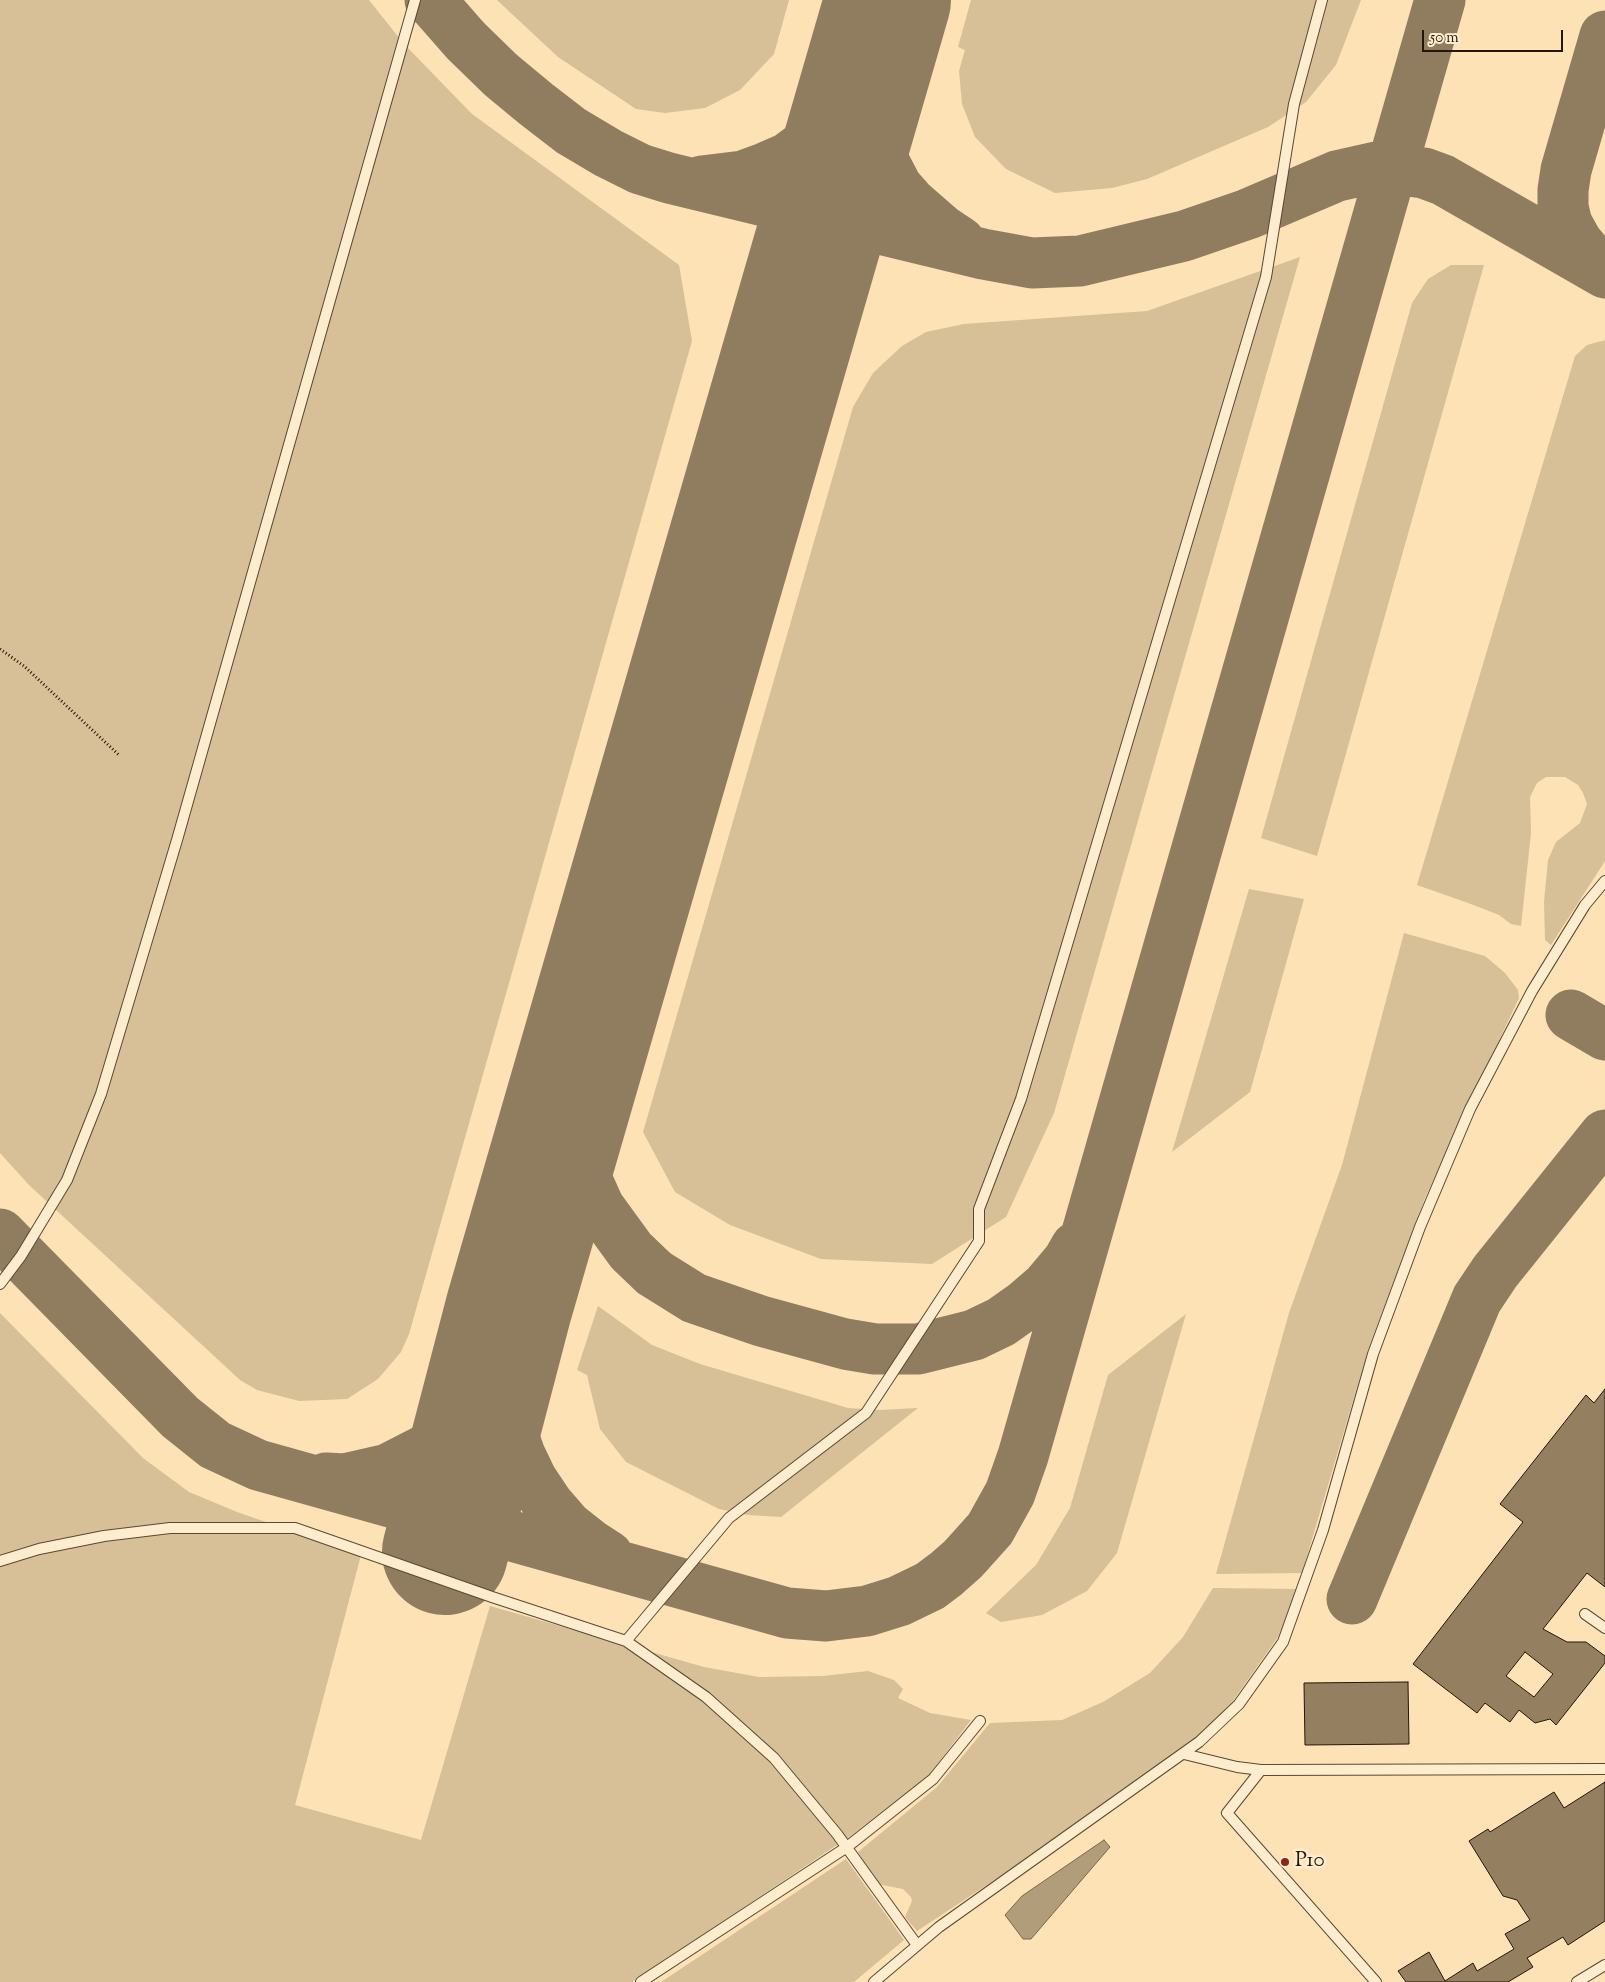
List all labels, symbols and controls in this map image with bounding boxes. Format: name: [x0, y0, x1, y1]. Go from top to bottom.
scale bar: [1425, 20, 1566, 52]
text: 50 m: [1430, 28, 1459, 49]
place label: P10: [1295, 1849, 1325, 1875]
marker: P10: [1279, 1856, 1291, 1868]

